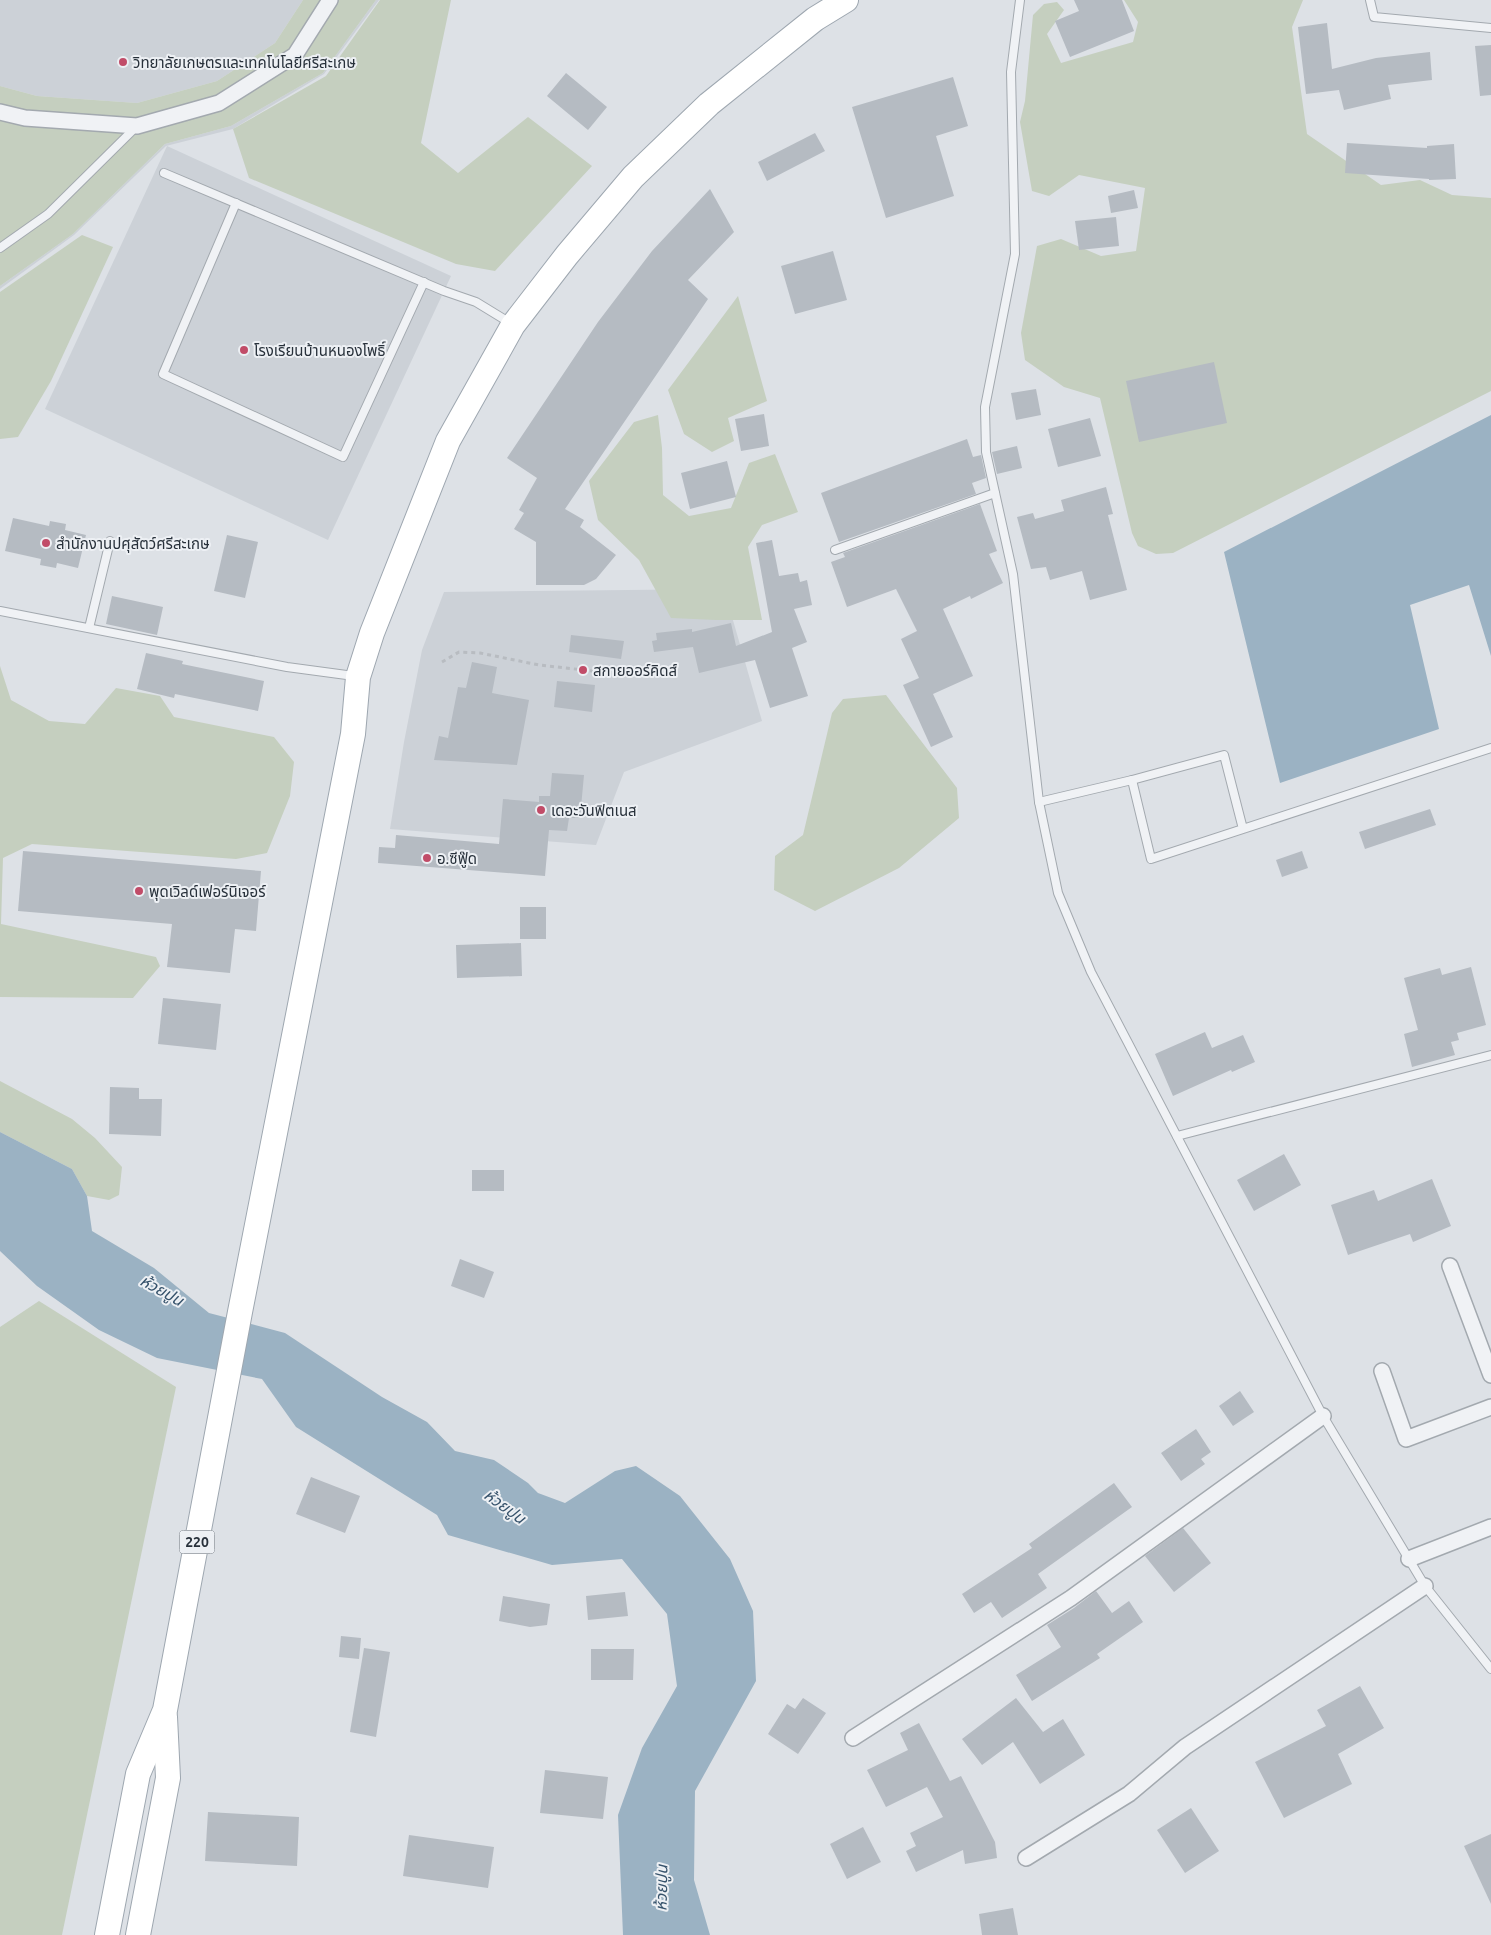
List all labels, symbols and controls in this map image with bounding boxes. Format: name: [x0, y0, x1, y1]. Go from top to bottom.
place label: วิทยาลัยเกษตรและเทคโนโลยีศรีสะเกษ: [133, 54, 356, 71]
marker: วิทยาลัยเกษตรและเทคโนโลยีศรีสะเกษ: [117, 56, 129, 68]
place label: โรงเรียนบ้านหนองโพธิ์: [254, 341, 386, 359]
marker: โรงเรียนบ้านหนองโพธิ์: [238, 344, 250, 356]
place label: สำนักงานปศุสัตว์ศรีสะเกษ: [56, 535, 210, 553]
marker: สำนักงานปศุสัตว์ศรีสะเกษ: [40, 537, 52, 549]
place label: สกายออร์คิดส์: [593, 662, 678, 679]
marker: สกายออร์คิดส์: [577, 664, 589, 676]
place label: เดอะวันฟิตเนส: [551, 802, 637, 819]
marker: เดอะวันฟิตเนส: [535, 804, 547, 816]
place label: อ.ซีฟู๊ด: [437, 850, 477, 868]
marker: อ.ซีฟู๊ด: [421, 852, 433, 864]
place label: พุดเวิลด์เฟอร์นิเจอร์: [149, 883, 266, 901]
marker: พุดเวิลด์เฟอร์นิเจอร์: [133, 885, 145, 897]
water label: ห้วยปูน: [136, 1271, 188, 1311]
water label: ห้วยปูน: [480, 1485, 530, 1529]
road number: 220: [180, 1530, 214, 1554]
water label: ห้วยปูน: [652, 1864, 672, 1911]

